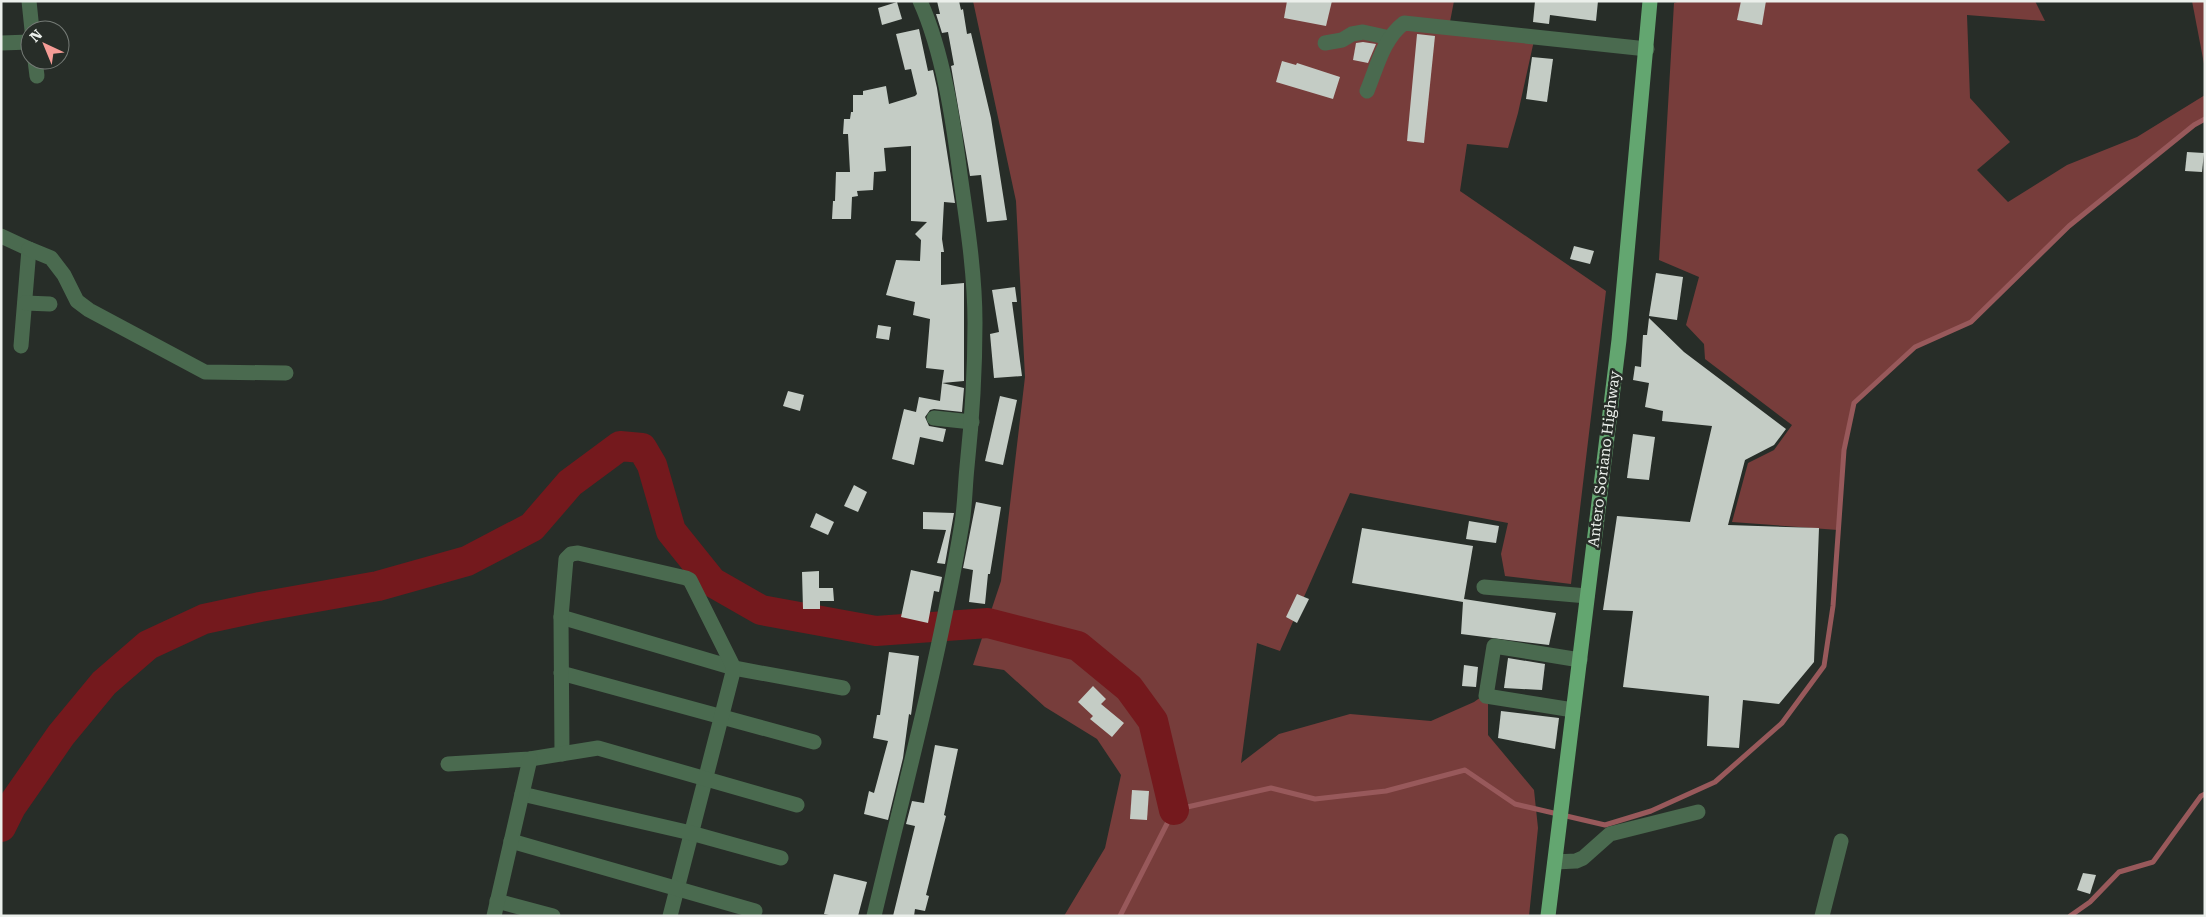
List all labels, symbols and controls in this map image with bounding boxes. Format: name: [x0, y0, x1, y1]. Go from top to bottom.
north arrow: [20, 20, 70, 70]
text: N: [27, 26, 46, 45]
street label: Antero Soriano Highway: [1584, 370, 1624, 548]

